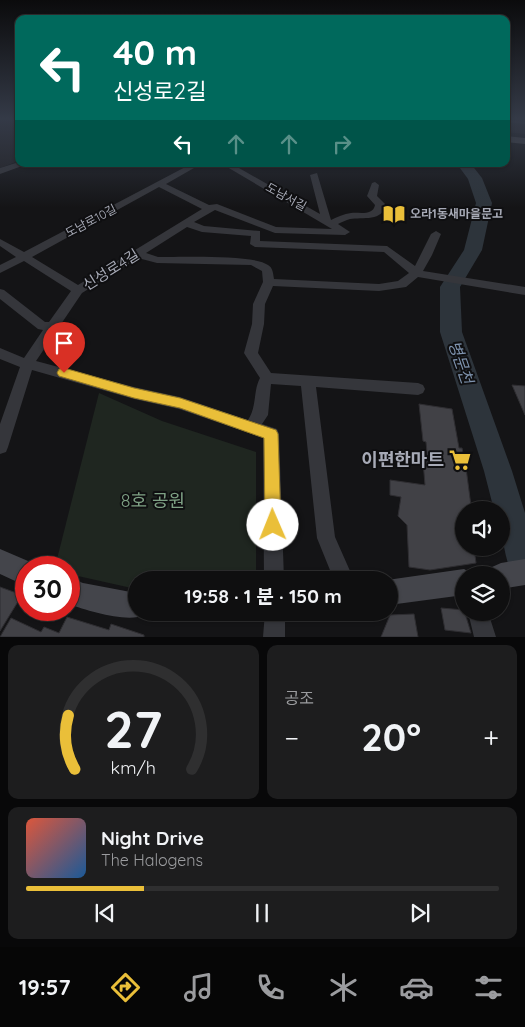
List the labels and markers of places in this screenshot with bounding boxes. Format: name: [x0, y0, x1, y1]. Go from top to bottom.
library icon: 오라1동새마을문고: [381, 201, 407, 227]
place label: 오라1동새마을문고: [410, 206, 503, 221]
pin: [43, 322, 85, 373]
supermarket icon: 이편한마트: [447, 447, 473, 473]
place label: 이편한마트: [361, 448, 444, 471]

